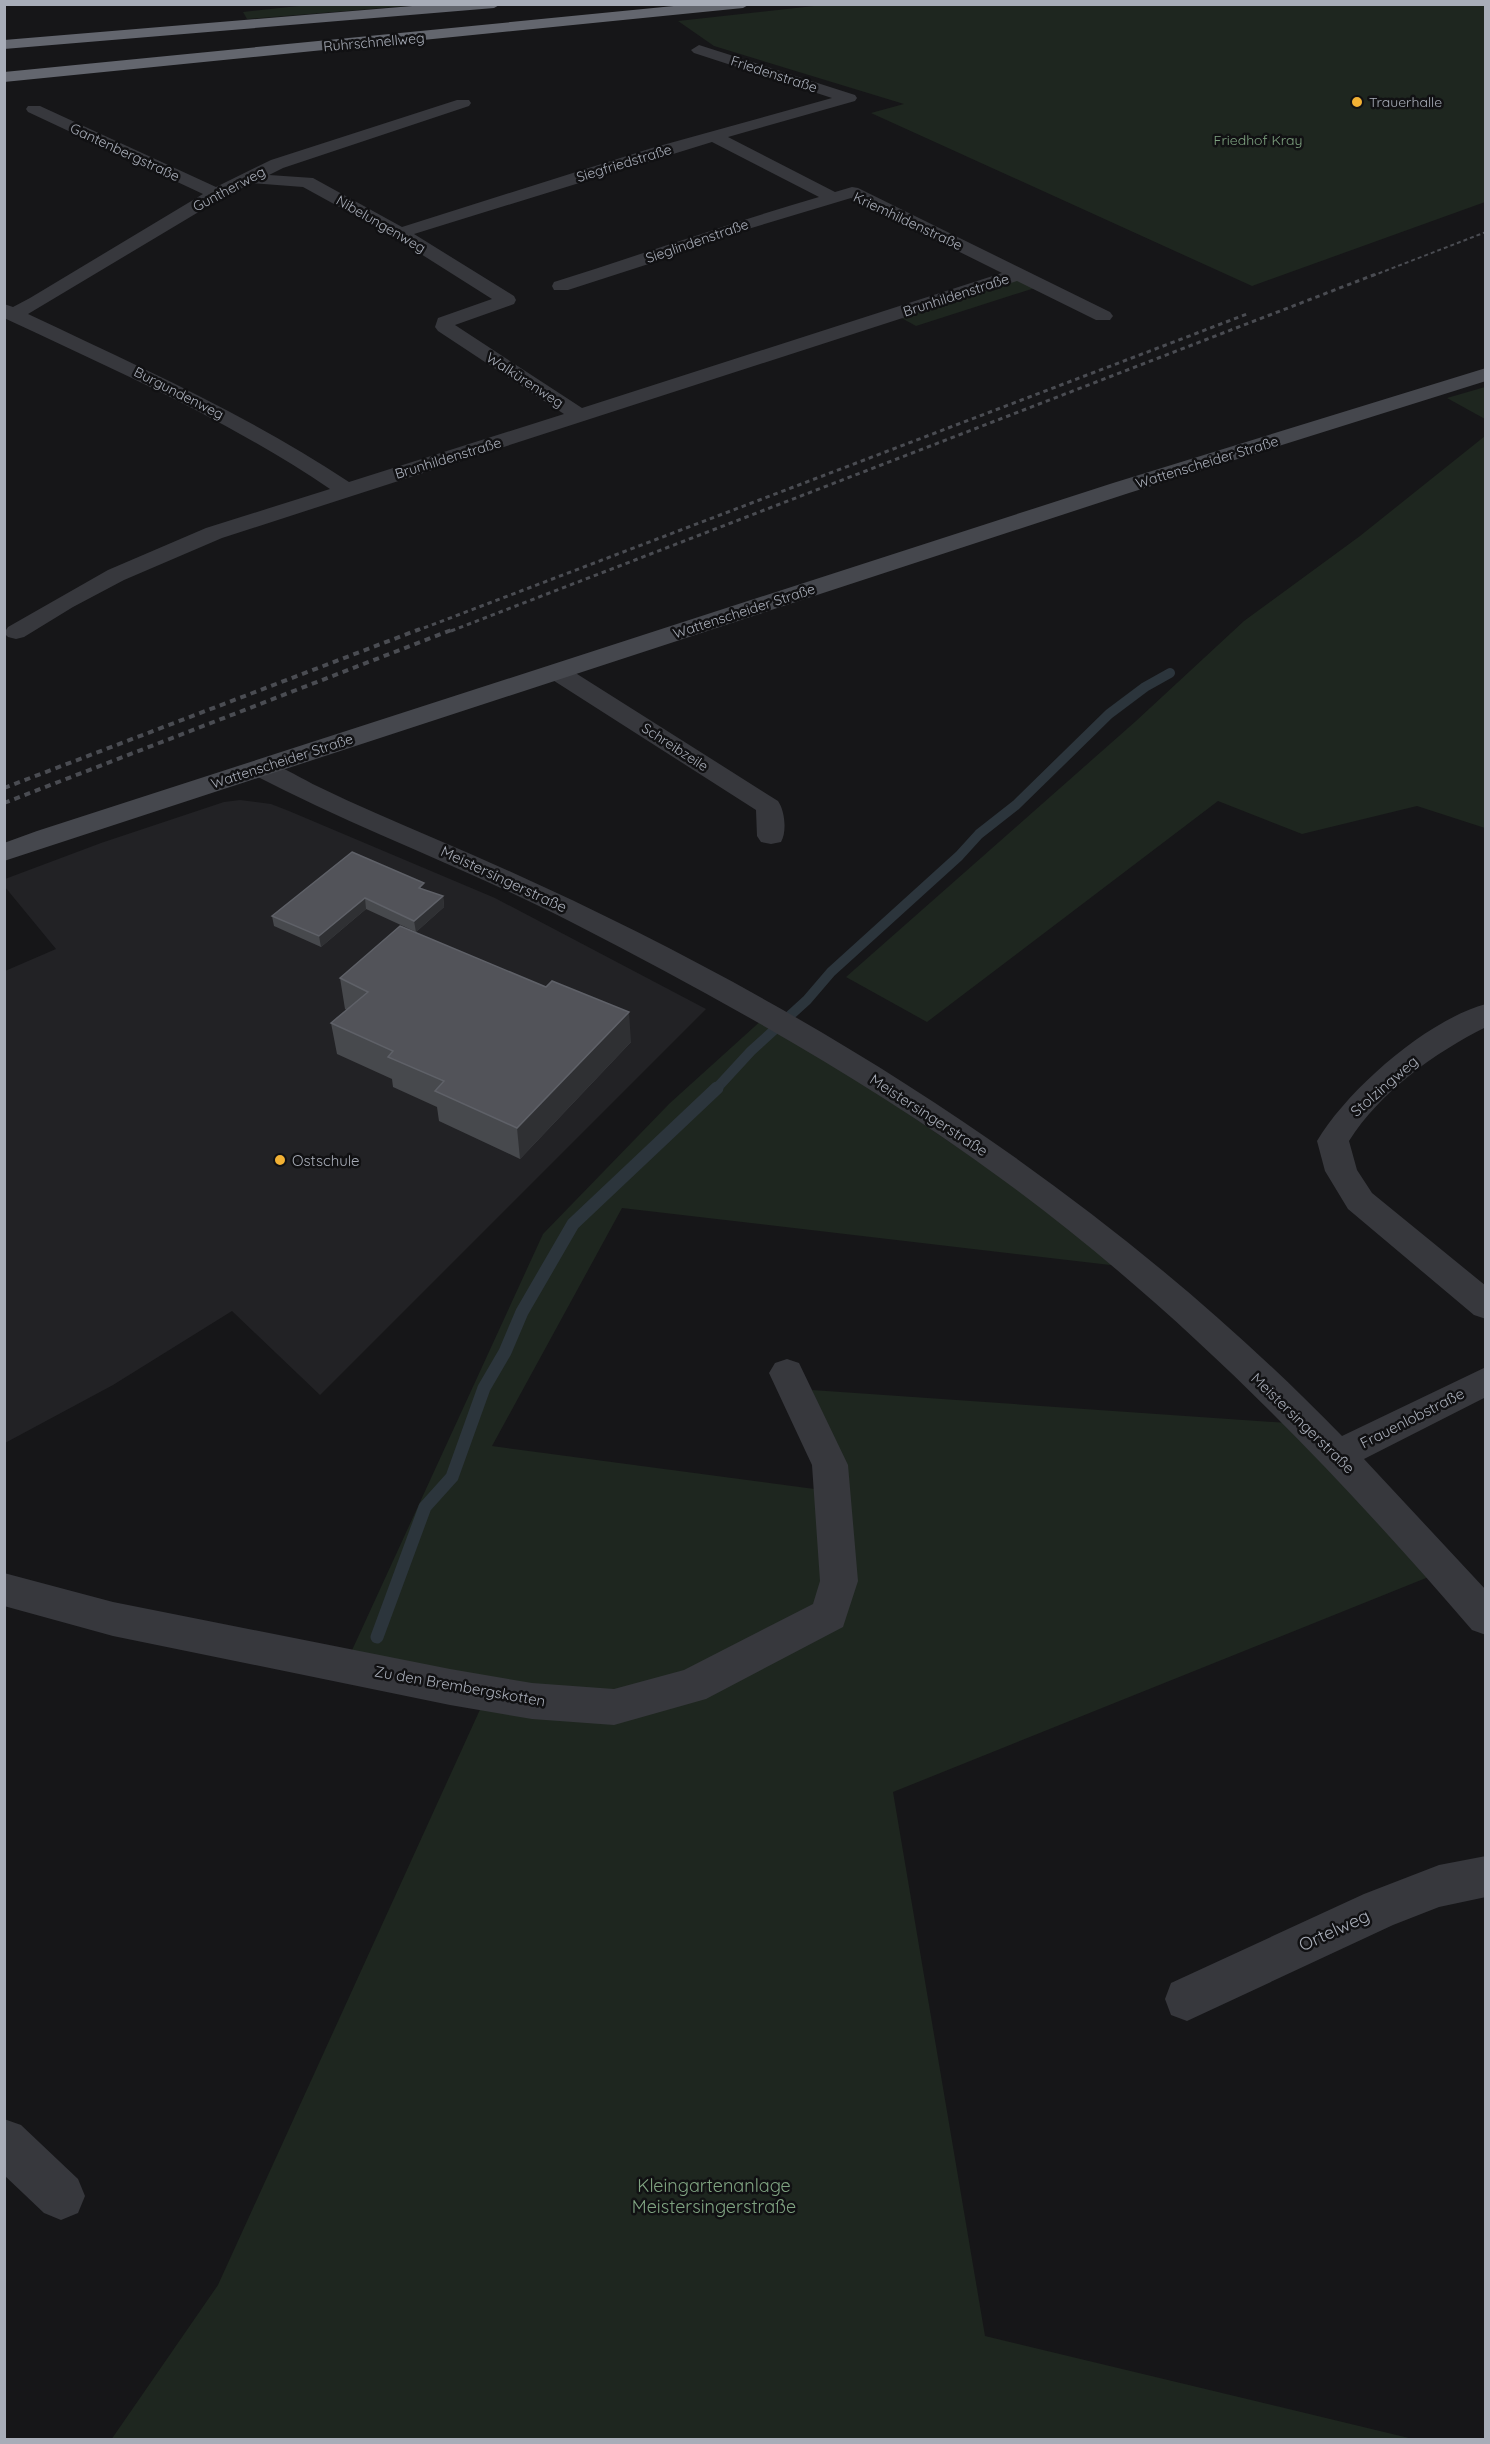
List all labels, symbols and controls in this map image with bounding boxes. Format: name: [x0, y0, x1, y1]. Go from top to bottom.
street label: Ruhrschnellweg: [323, 29, 425, 55]
street label: Friedenstraße: [728, 52, 820, 96]
place label: Trauerhalle: [1369, 93, 1442, 111]
marker: Trauerhalle: [1350, 95, 1364, 109]
street label: Gantenbergstraße: [67, 119, 183, 185]
park label: Friedhof Kray: [1214, 131, 1302, 149]
street label: Siegfriedstraße: [574, 140, 674, 186]
street label: Guntherweg: [190, 162, 268, 216]
street label: Kriemhildenstraße: [851, 188, 966, 254]
street label: Nibelungenweg: [333, 191, 429, 257]
street label: Sieglindenstraße: [643, 215, 751, 267]
street label: Brunhildenstraße: [901, 269, 1011, 321]
street label: Walkürenweg: [483, 348, 567, 412]
street label: Burgundenweg: [131, 363, 227, 423]
street label: Wattenscheider Straße: [1133, 432, 1281, 492]
street label: Brunhildenstraße: [393, 433, 504, 483]
street label: Wattenscheider Straße: [671, 580, 817, 642]
street label: Schreibzeile: [638, 719, 712, 775]
street label: Wattenscheider Straße: [209, 730, 355, 792]
street label: Meistersingerstraße: [438, 841, 570, 917]
street label: Stolzingweg: [1346, 1051, 1422, 1121]
street label: Meistersingerstraße: [866, 1070, 992, 1160]
place label: Ostschule: [292, 1151, 360, 1170]
marker: Ostschule: [273, 1153, 287, 1167]
street label: Meistersingerstraße: [1247, 1369, 1359, 1477]
street label: Frauenlobstraße: [1357, 1384, 1467, 1452]
street label: Zu den Brembergskotten: [373, 1662, 547, 1710]
street label: Ortelweg: [1295, 1904, 1373, 1956]
park label: Kleingartenanlage Meistersingerstraße: [632, 2174, 796, 2218]

